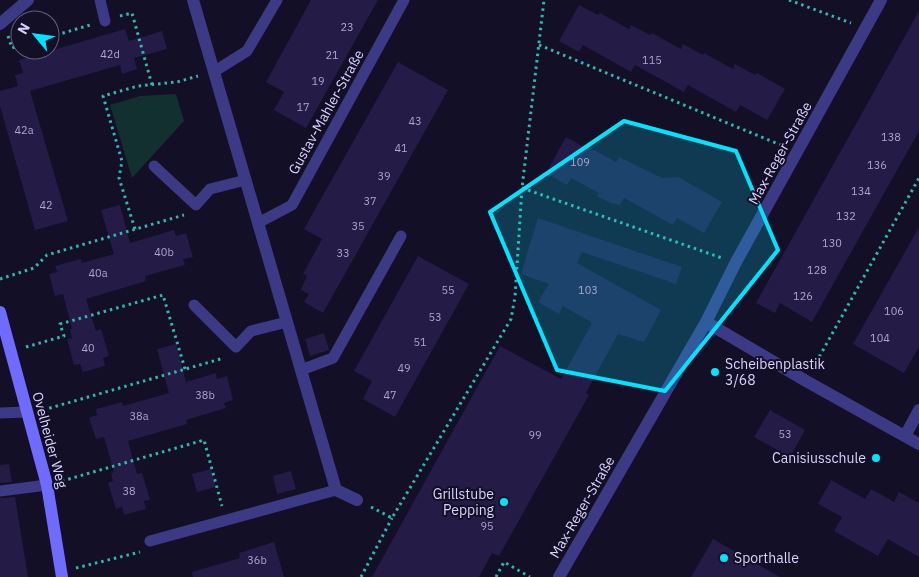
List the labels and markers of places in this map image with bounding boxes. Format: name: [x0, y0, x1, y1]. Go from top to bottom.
place label: Scheibenplastik 3/68: [725, 355, 826, 389]
marker: Scheibenplastik 3/68: [709, 366, 721, 378]
place label: Canisiusschule: [772, 449, 866, 467]
marker: Canisiusschule: [870, 452, 882, 464]
place label: Grillstube Pepping: [433, 485, 495, 519]
marker: Grillstube Pepping: [498, 496, 510, 508]
place label: Sporthalle: [734, 549, 799, 567]
marker: Sporthalle: [718, 552, 730, 564]

